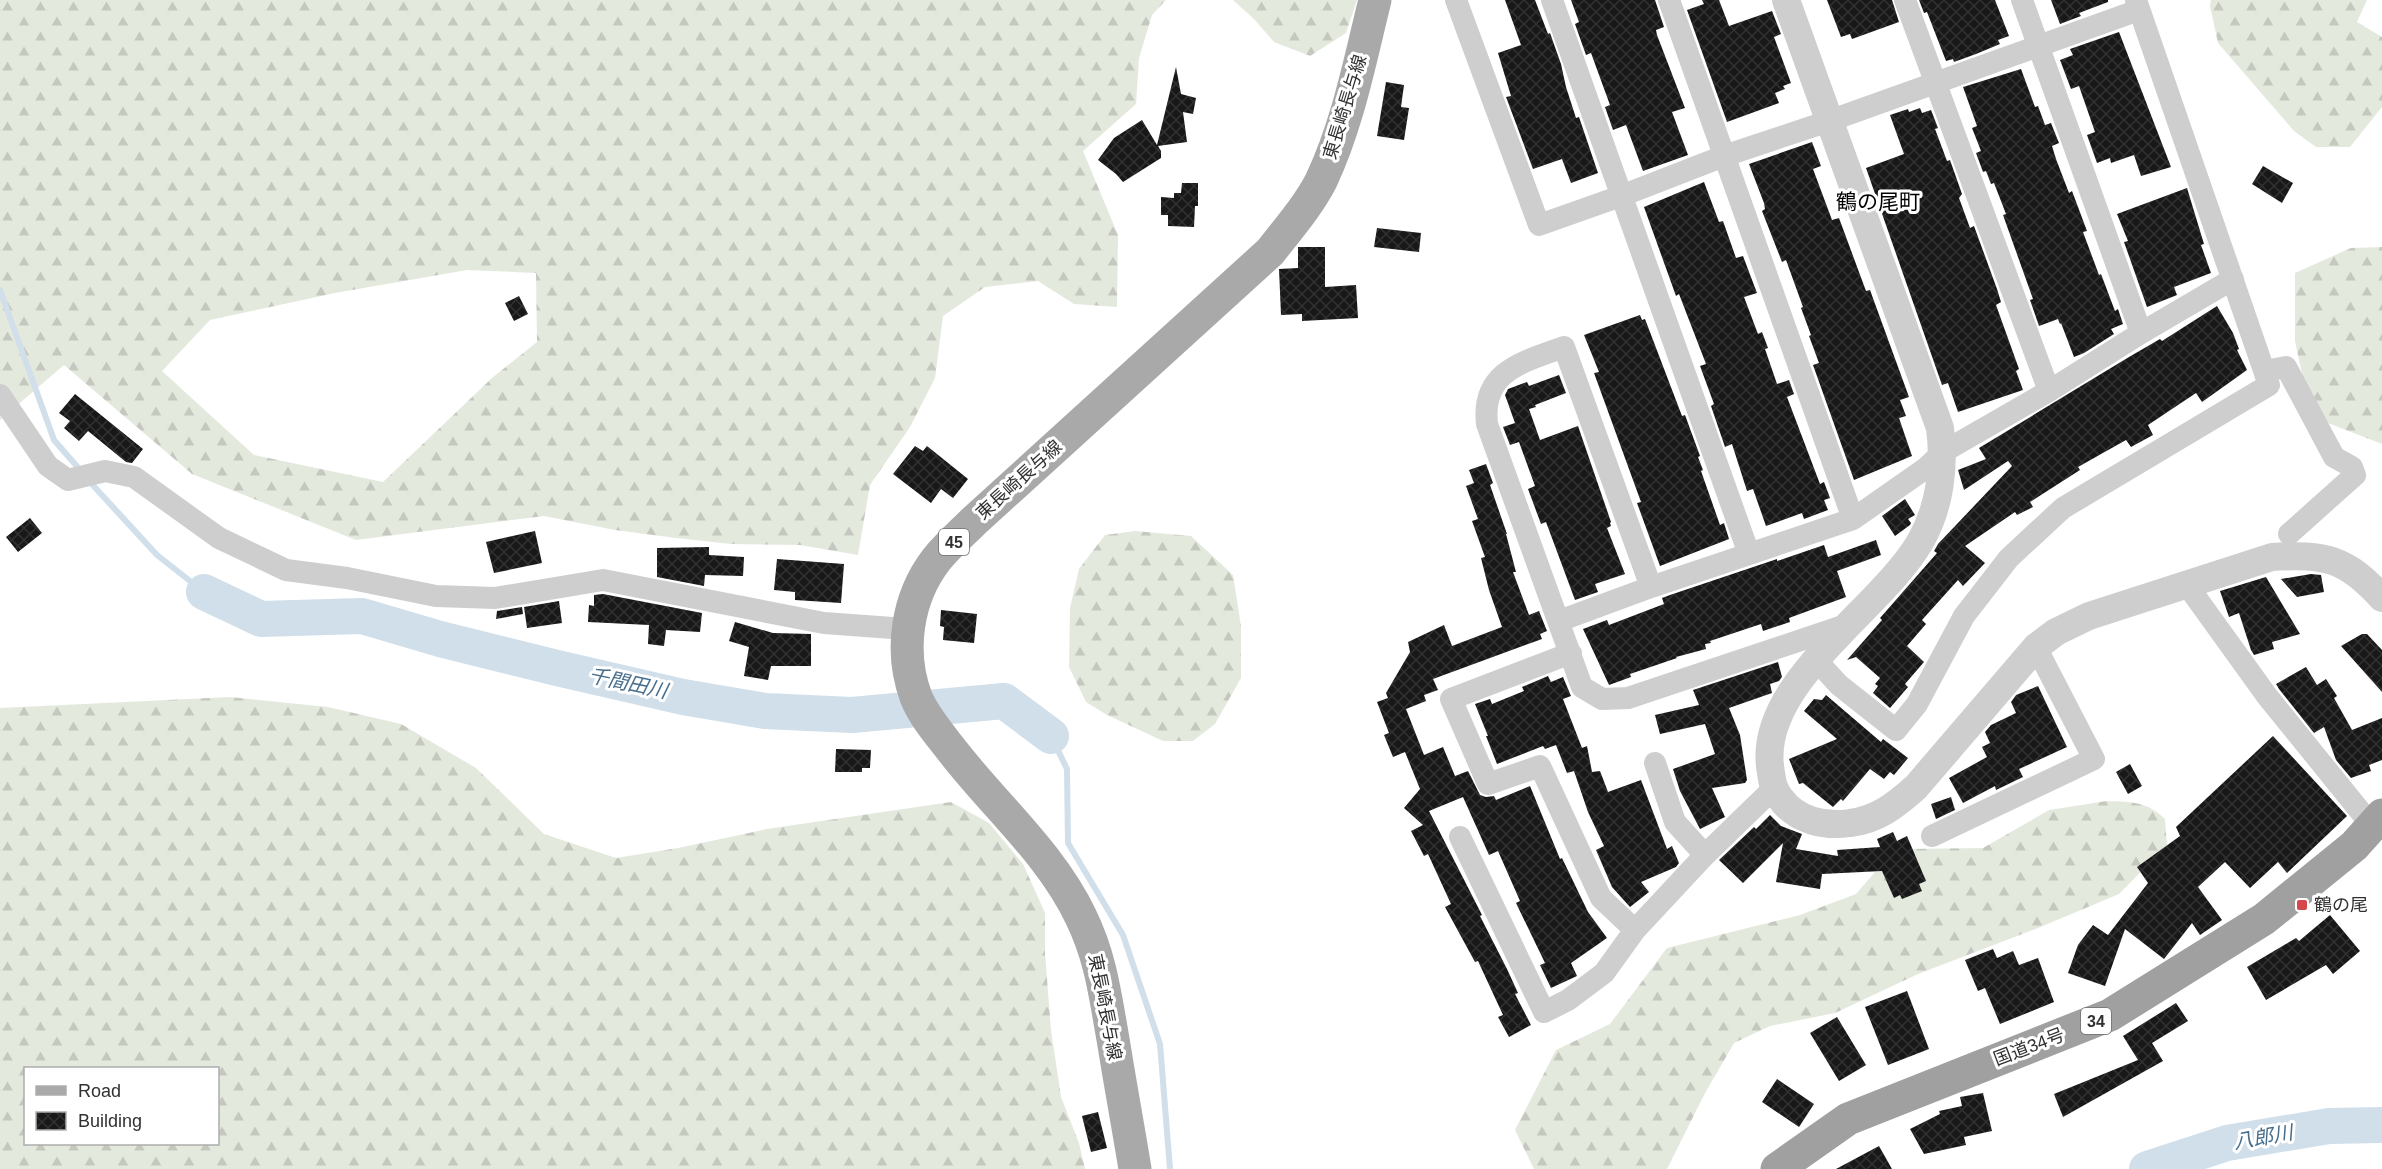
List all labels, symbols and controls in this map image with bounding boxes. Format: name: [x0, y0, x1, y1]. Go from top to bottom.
street label: 東長崎長与線: [1320, 52, 1370, 162]
district label: 鶴の尾町: [1836, 190, 1920, 213]
street label: 東長崎長与線: [972, 436, 1066, 524]
road number: 45: [939, 529, 969, 555]
water label: 千間田川: [587, 664, 671, 702]
place label: 鶴の尾: [2314, 895, 2368, 915]
marker: 鶴の尾: [2295, 898, 2309, 912]
street label: 東長崎長与線: [1085, 952, 1125, 1062]
road number: 34: [2081, 1008, 2111, 1034]
street label: 国道34号: [1991, 1024, 2067, 1070]
legend: [24, 1067, 219, 1145]
text: Road: [78, 1081, 121, 1101]
text: Building: [78, 1111, 142, 1131]
water label: 八郎川: [2232, 1121, 2296, 1153]

